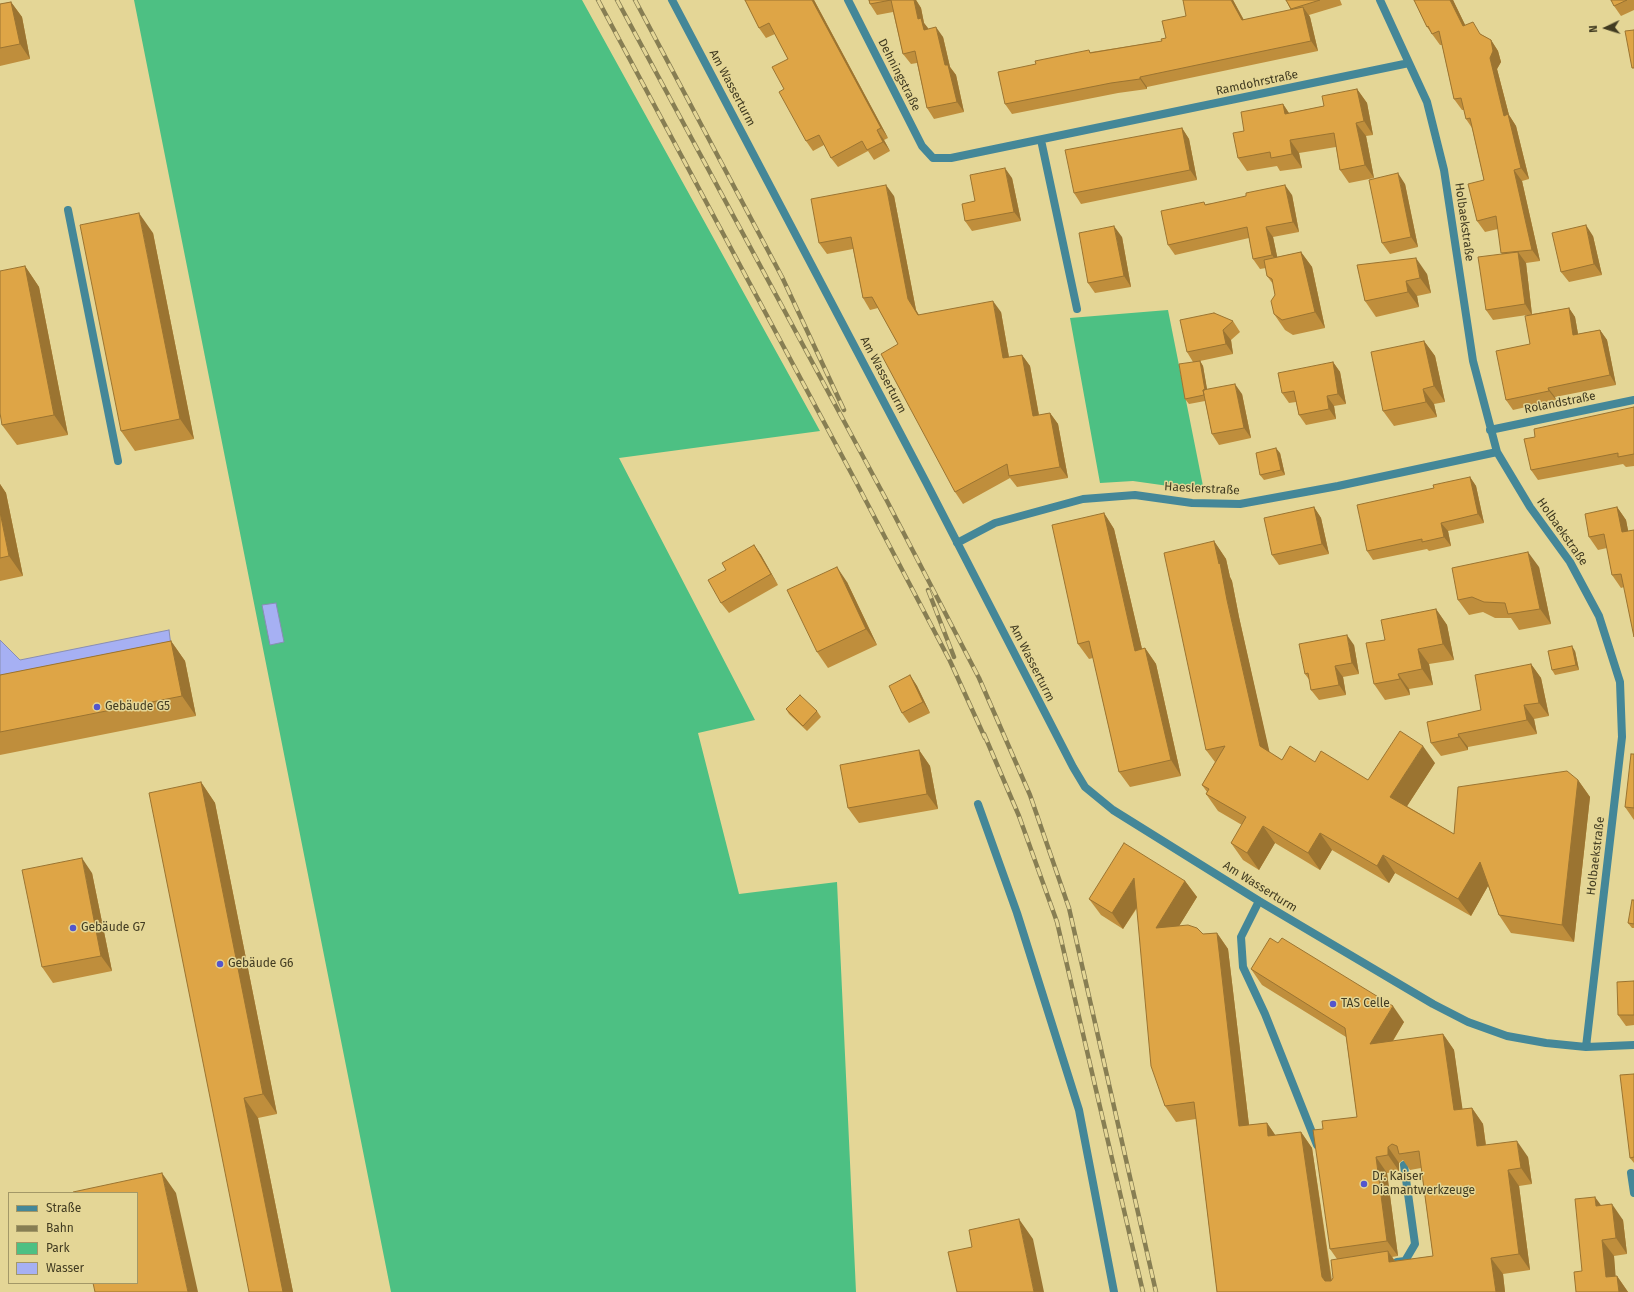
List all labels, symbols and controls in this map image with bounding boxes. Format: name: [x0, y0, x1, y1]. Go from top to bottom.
north arrow: [1586, 8, 1626, 48]
text: N: [1587, 25, 1600, 33]
street label: Dehningstraße: [875, 36, 923, 114]
street label: Am Wasserturm: [706, 47, 758, 129]
street label: Ramdohrstraße: [1214, 67, 1300, 99]
street label: Holbaekstraße: [1451, 182, 1477, 262]
street label: Am Wasserturm: [857, 334, 909, 416]
street label: Rolandstraße: [1523, 389, 1597, 417]
street label: Haeslerstraße: [1164, 480, 1240, 498]
street label: Holbaekstraße: [1533, 495, 1591, 569]
street label: Am Wasserturm: [1006, 622, 1058, 704]
place label: Gebäude G5: [105, 700, 170, 714]
marker: Gebäude G5: [92, 702, 102, 712]
street label: Holbaekstraße: [1584, 816, 1608, 896]
street label: Am Wasserturm: [1220, 858, 1300, 916]
place label: Gebäude G7: [81, 921, 145, 935]
marker: Gebäude G7: [68, 923, 78, 933]
place label: Gebäude G6: [228, 957, 293, 971]
marker: Gebäude G6: [215, 959, 225, 969]
place label: TAS Celle: [1341, 997, 1390, 1011]
marker: TAS Celle: [1328, 999, 1338, 1009]
place label: Dr. Kaiser Diamantwerkzeuge: [1372, 1170, 1475, 1198]
marker: Dr. Kaiser Diamantwerkzeuge: [1359, 1179, 1369, 1189]
legend: [8, 1192, 138, 1284]
text: Straße: [46, 1201, 81, 1215]
text: Bahn: [46, 1221, 74, 1235]
text: Park: [46, 1241, 70, 1255]
text: Wasser: [46, 1261, 84, 1275]

